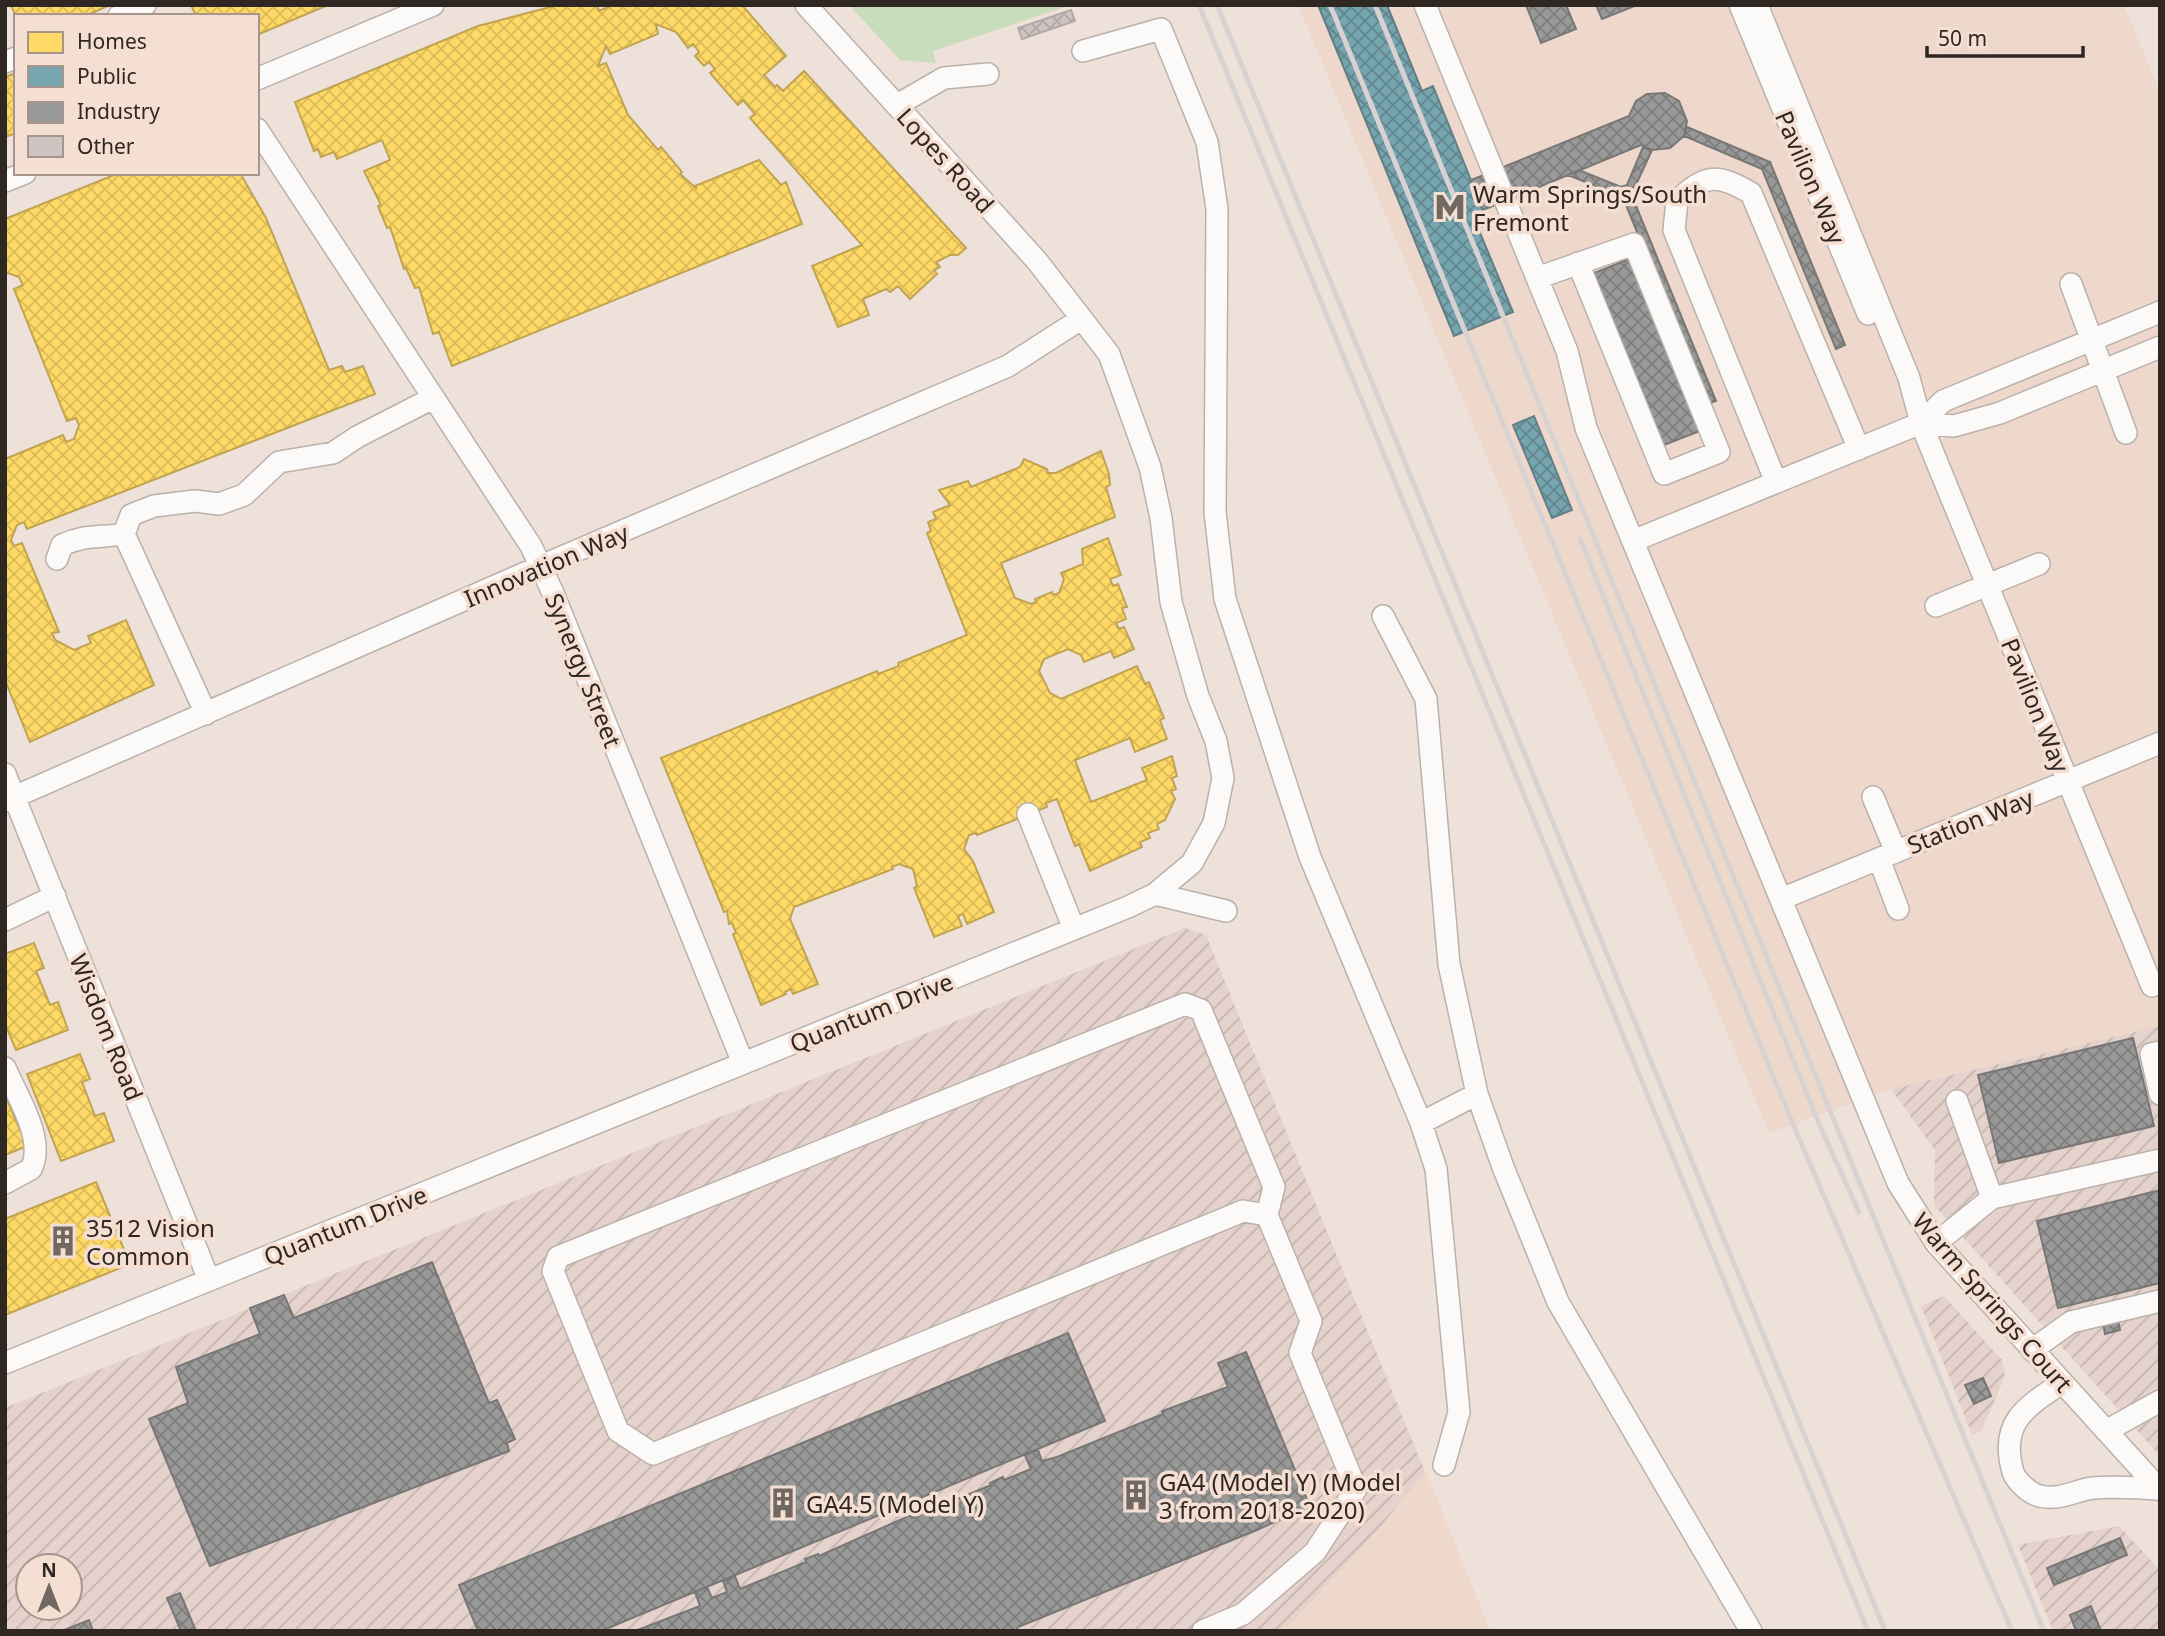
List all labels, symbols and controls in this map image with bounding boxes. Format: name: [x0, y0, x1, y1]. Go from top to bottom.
legend: [14, 14, 259, 175]
scale bar: [1927, 14, 2083, 58]
text: 50 m: [1938, 24, 1987, 52]
text: Homes: [77, 27, 147, 55]
text: Public: [77, 62, 137, 90]
text: Industry: [77, 97, 160, 125]
street label: Lopes Road: [890, 100, 1002, 220]
street label: Pavilion Way: [1768, 105, 1854, 249]
text: Other: [77, 132, 135, 160]
place label: Warm Springs/South Fremont: [1473, 177, 1707, 238]
metro station icon: Warm Springs/South Fremont: [1433, 190, 1467, 224]
street label: Innovation Way: [459, 515, 634, 614]
street label: Synergy Street: [538, 588, 630, 752]
street label: Pavilion Way: [1994, 633, 2078, 778]
street label: Station Way: [1902, 780, 2039, 861]
street label: Wisdom Road: [63, 949, 151, 1105]
street label: Quantum Drive: [784, 964, 958, 1060]
street label: Quantum Drive: [258, 1177, 432, 1273]
street label: Warm Springs Court: [1906, 1205, 2081, 1399]
place label: 3512 Vision Common: [86, 1211, 215, 1272]
building icon: 3512 Vision Common: [46, 1224, 80, 1258]
place label: GA4 (Model Y) (Model 3 from 2018-2020): [1159, 1465, 1401, 1526]
building icon: GA4 (Model Y) (Model 3 from 2018-2020): [1119, 1478, 1153, 1512]
building icon: GA4.5 (Model Y): [766, 1486, 800, 1520]
place label: GA4.5 (Model Y): [806, 1487, 984, 1520]
north arrow: [14, 1552, 84, 1622]
text: N: [41, 1557, 57, 1583]

